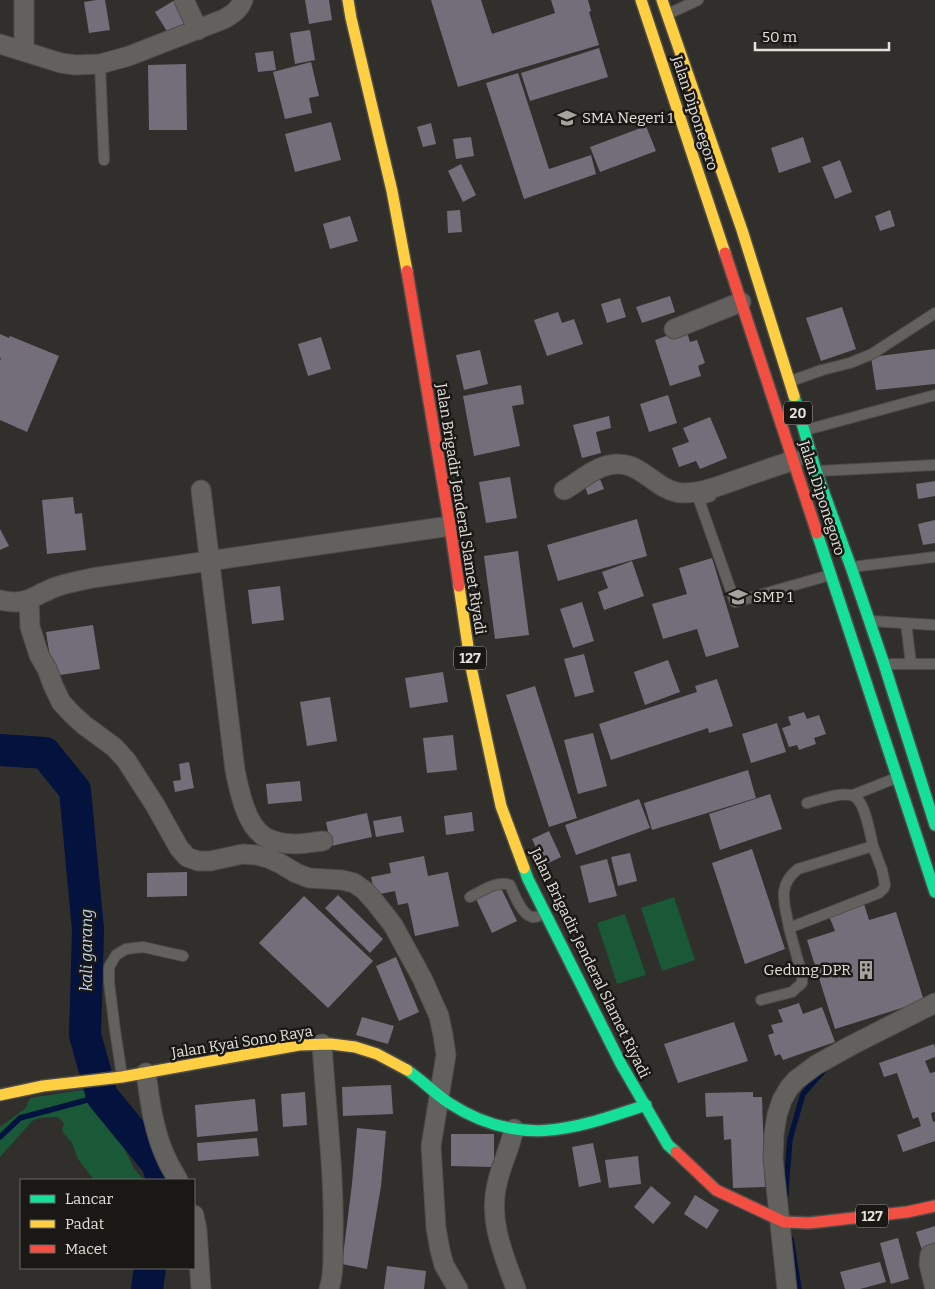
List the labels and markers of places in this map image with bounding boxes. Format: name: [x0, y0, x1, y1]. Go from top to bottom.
school or university icon: SMA Negeri 1: [556, 107, 578, 129]
place label: SMA Negeri 1: [582, 109, 674, 127]
school or university icon: SMP 1: [727, 586, 749, 608]
place label: SMP 1: [753, 588, 793, 606]
building icon: Gedung DPR: [855, 959, 877, 981]
place label: Gedung DPR: [763, 961, 851, 979]

